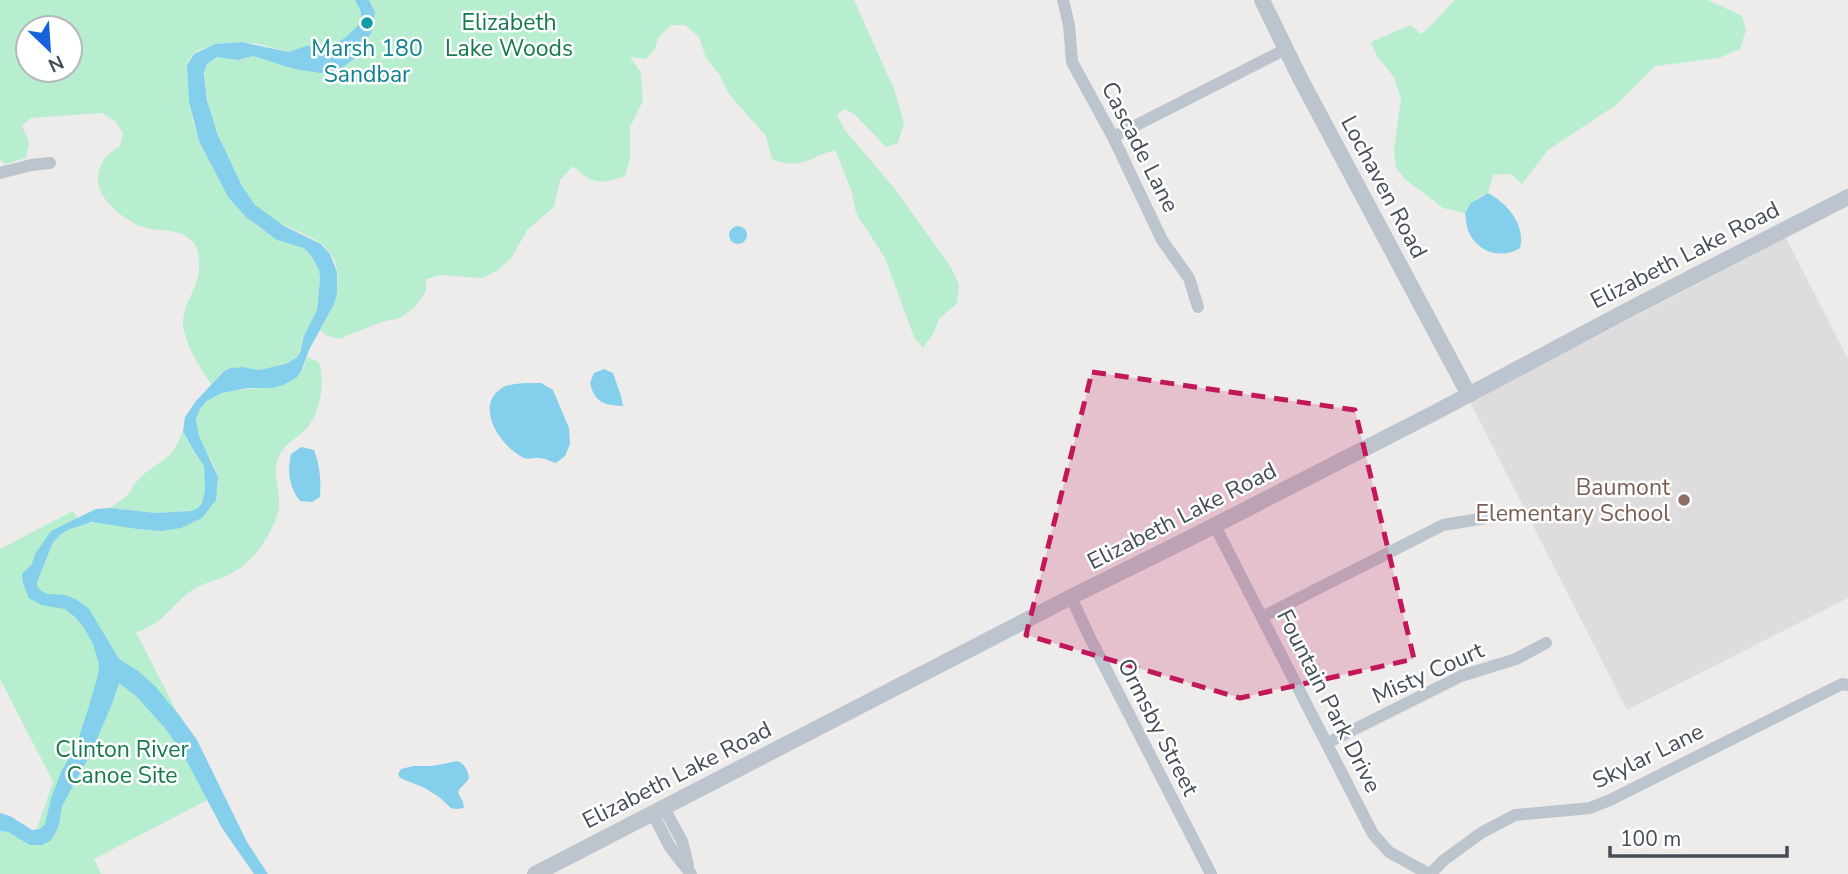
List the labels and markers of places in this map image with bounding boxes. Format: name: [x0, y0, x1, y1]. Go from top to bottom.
marker: Marsh 180 Sandbar: [359, 15, 375, 31]
place label: Marsh 180 Sandbar: [311, 33, 423, 90]
place label: Baumont Elementary School: [1476, 472, 1671, 529]
marker: Baumont Elementary School: [1676, 492, 1692, 508]

